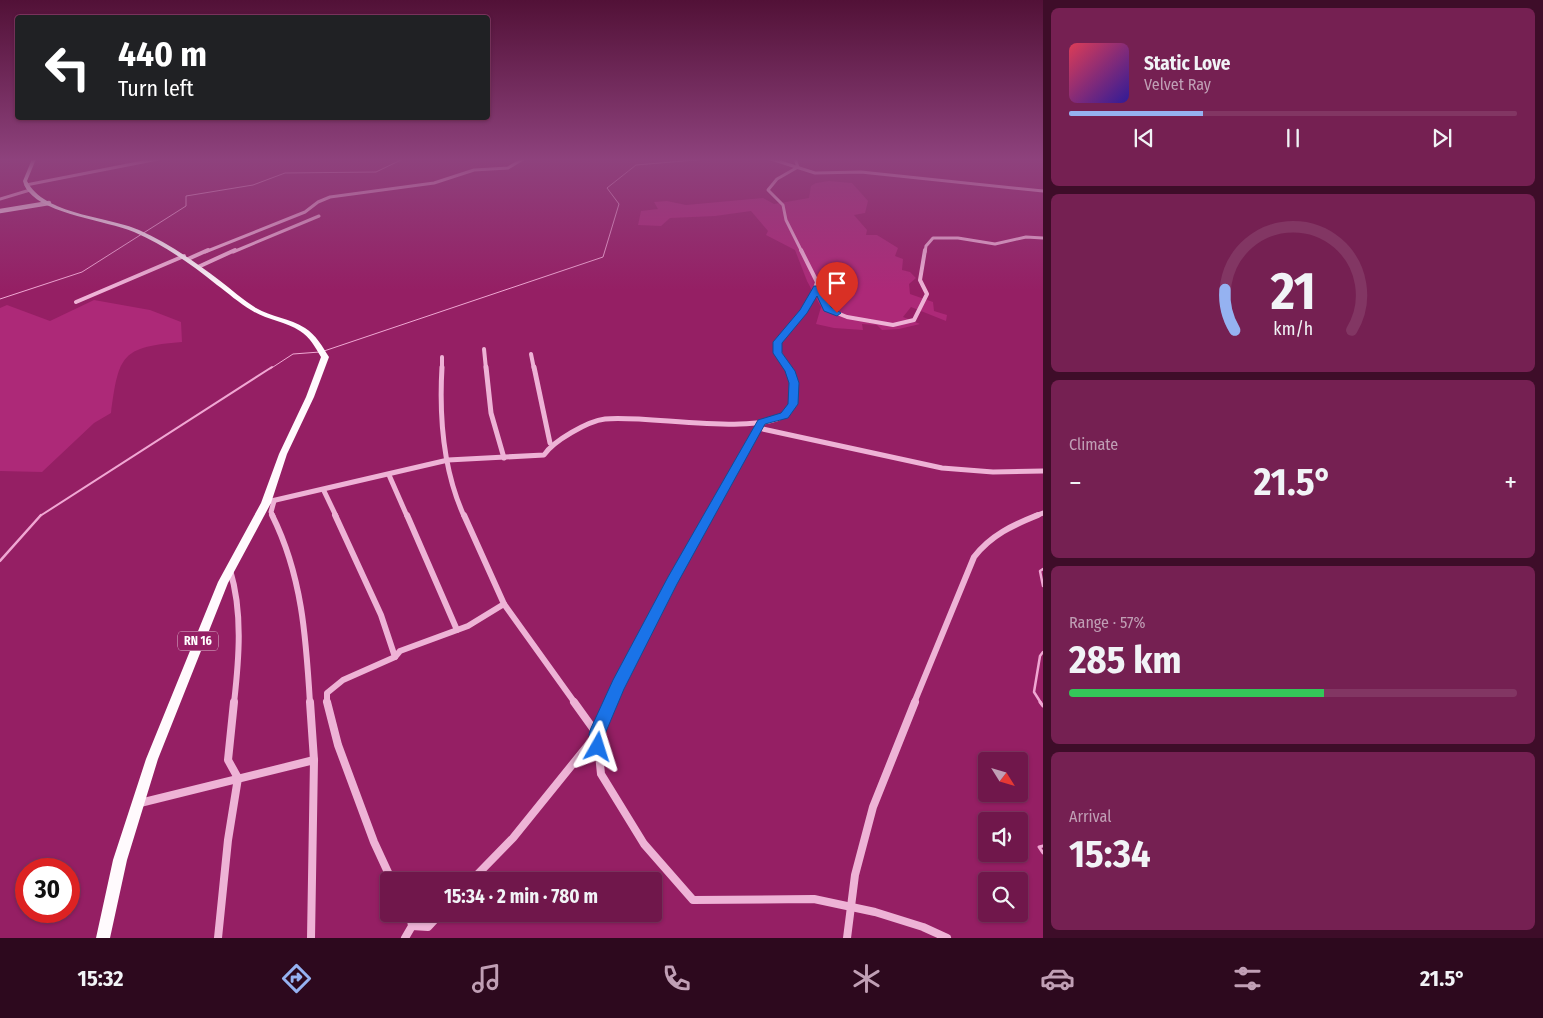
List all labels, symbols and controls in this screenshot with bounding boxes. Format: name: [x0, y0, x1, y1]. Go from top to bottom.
text: 440 m: [118, 33, 207, 75]
icon: left: [35, 35, 100, 100]
text: Static Love: [1144, 52, 1231, 75]
text: Turn left: [118, 75, 194, 102]
text: Velvet Ray: [1144, 75, 1211, 94]
icon: previous: [1130, 124, 1158, 152]
icon: pause: [1279, 124, 1307, 152]
icon: next: [1428, 124, 1456, 152]
text: 21: [1269, 260, 1316, 323]
pin: [816, 262, 858, 313]
icon: arrive: [823, 269, 851, 297]
text: km/h: [1273, 318, 1313, 340]
text: Climate: [1069, 435, 1118, 454]
text: 21.5°: [1254, 459, 1332, 505]
text: −: [1069, 466, 1082, 499]
text: +: [1504, 466, 1517, 499]
text: Range · 57%: [1069, 613, 1146, 632]
road number: RN 16: [178, 631, 218, 650]
text: 285 km: [1069, 637, 1182, 683]
position arrow: [571, 720, 623, 772]
north arrow: [978, 752, 1028, 802]
map controls: [978, 752, 1028, 922]
text: Arrival: [1069, 807, 1111, 826]
button: sound: [978, 812, 1028, 862]
text: 15:34: [1069, 831, 1150, 877]
speed limit sign: 30: [15, 858, 80, 923]
button: search: [978, 872, 1028, 922]
text: 15:34 · 2 min · 780 m: [444, 885, 598, 908]
icon: directions: [279, 961, 314, 996]
icon: music: [469, 961, 504, 996]
icon: phone: [659, 961, 694, 996]
icon: climate: [849, 961, 884, 996]
icon: car: [1040, 961, 1075, 996]
icon: filters: [1230, 961, 1265, 996]
text: 15:32: [78, 965, 124, 992]
text: 21.5°: [1420, 965, 1465, 992]

